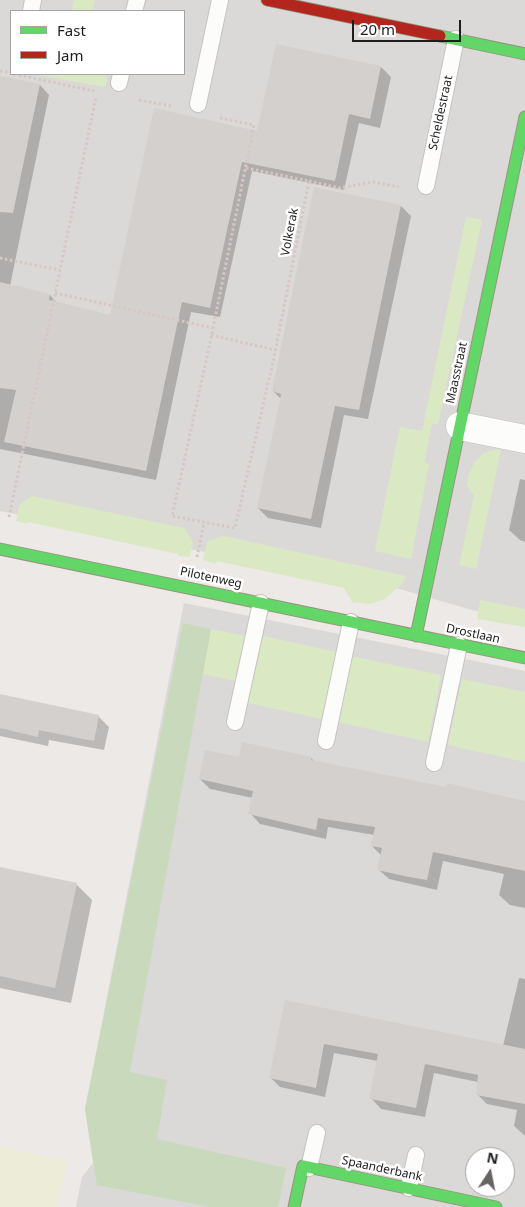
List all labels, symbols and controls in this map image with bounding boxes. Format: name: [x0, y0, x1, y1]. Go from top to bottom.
legend: [10, 10, 185, 75]
scale bar: [355, 10, 464, 42]
text: 20 m: [360, 19, 395, 39]
text: Fast: [57, 20, 86, 40]
text: Jam: [57, 45, 84, 65]
street label: Scheldestraat: [426, 74, 456, 152]
street label: Volkerak: [278, 207, 302, 257]
street label: Maasstraat: [443, 341, 471, 405]
street label: Pilotenweg: [179, 564, 243, 592]
street label: Drostlaan: [445, 621, 501, 647]
north arrow: [465, 1147, 515, 1197]
text: N: [485, 1147, 500, 1168]
street label: Spaanderbank: [340, 1153, 424, 1185]

